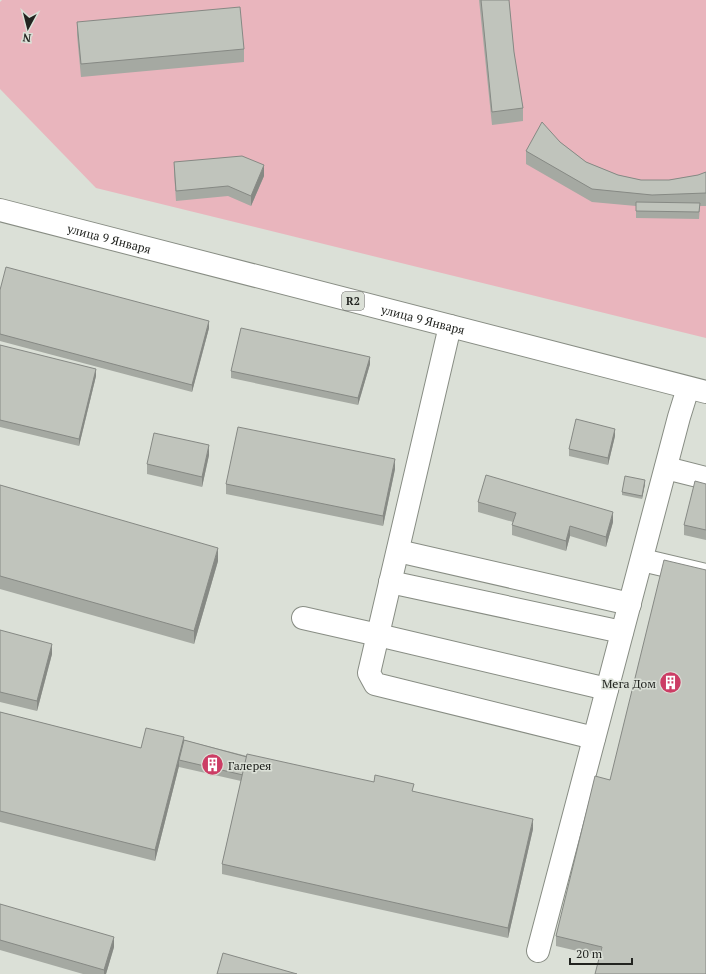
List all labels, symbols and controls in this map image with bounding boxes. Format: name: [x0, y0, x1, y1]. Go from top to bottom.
north arrow: [8, 8, 48, 48]
text: N: [21, 30, 32, 45]
street label: улица 9 Января: [65, 220, 153, 256]
road number: R2: [342, 292, 364, 310]
street label: улица 9 Января: [379, 301, 467, 337]
building icon: Мега Дом: [658, 670, 684, 696]
place label: Мега Дом: [602, 676, 656, 691]
building icon: Галерея: [200, 752, 226, 778]
place label: Галерея: [228, 758, 271, 773]
scale bar: [570, 940, 632, 966]
text: 20 m: [576, 946, 603, 961]

